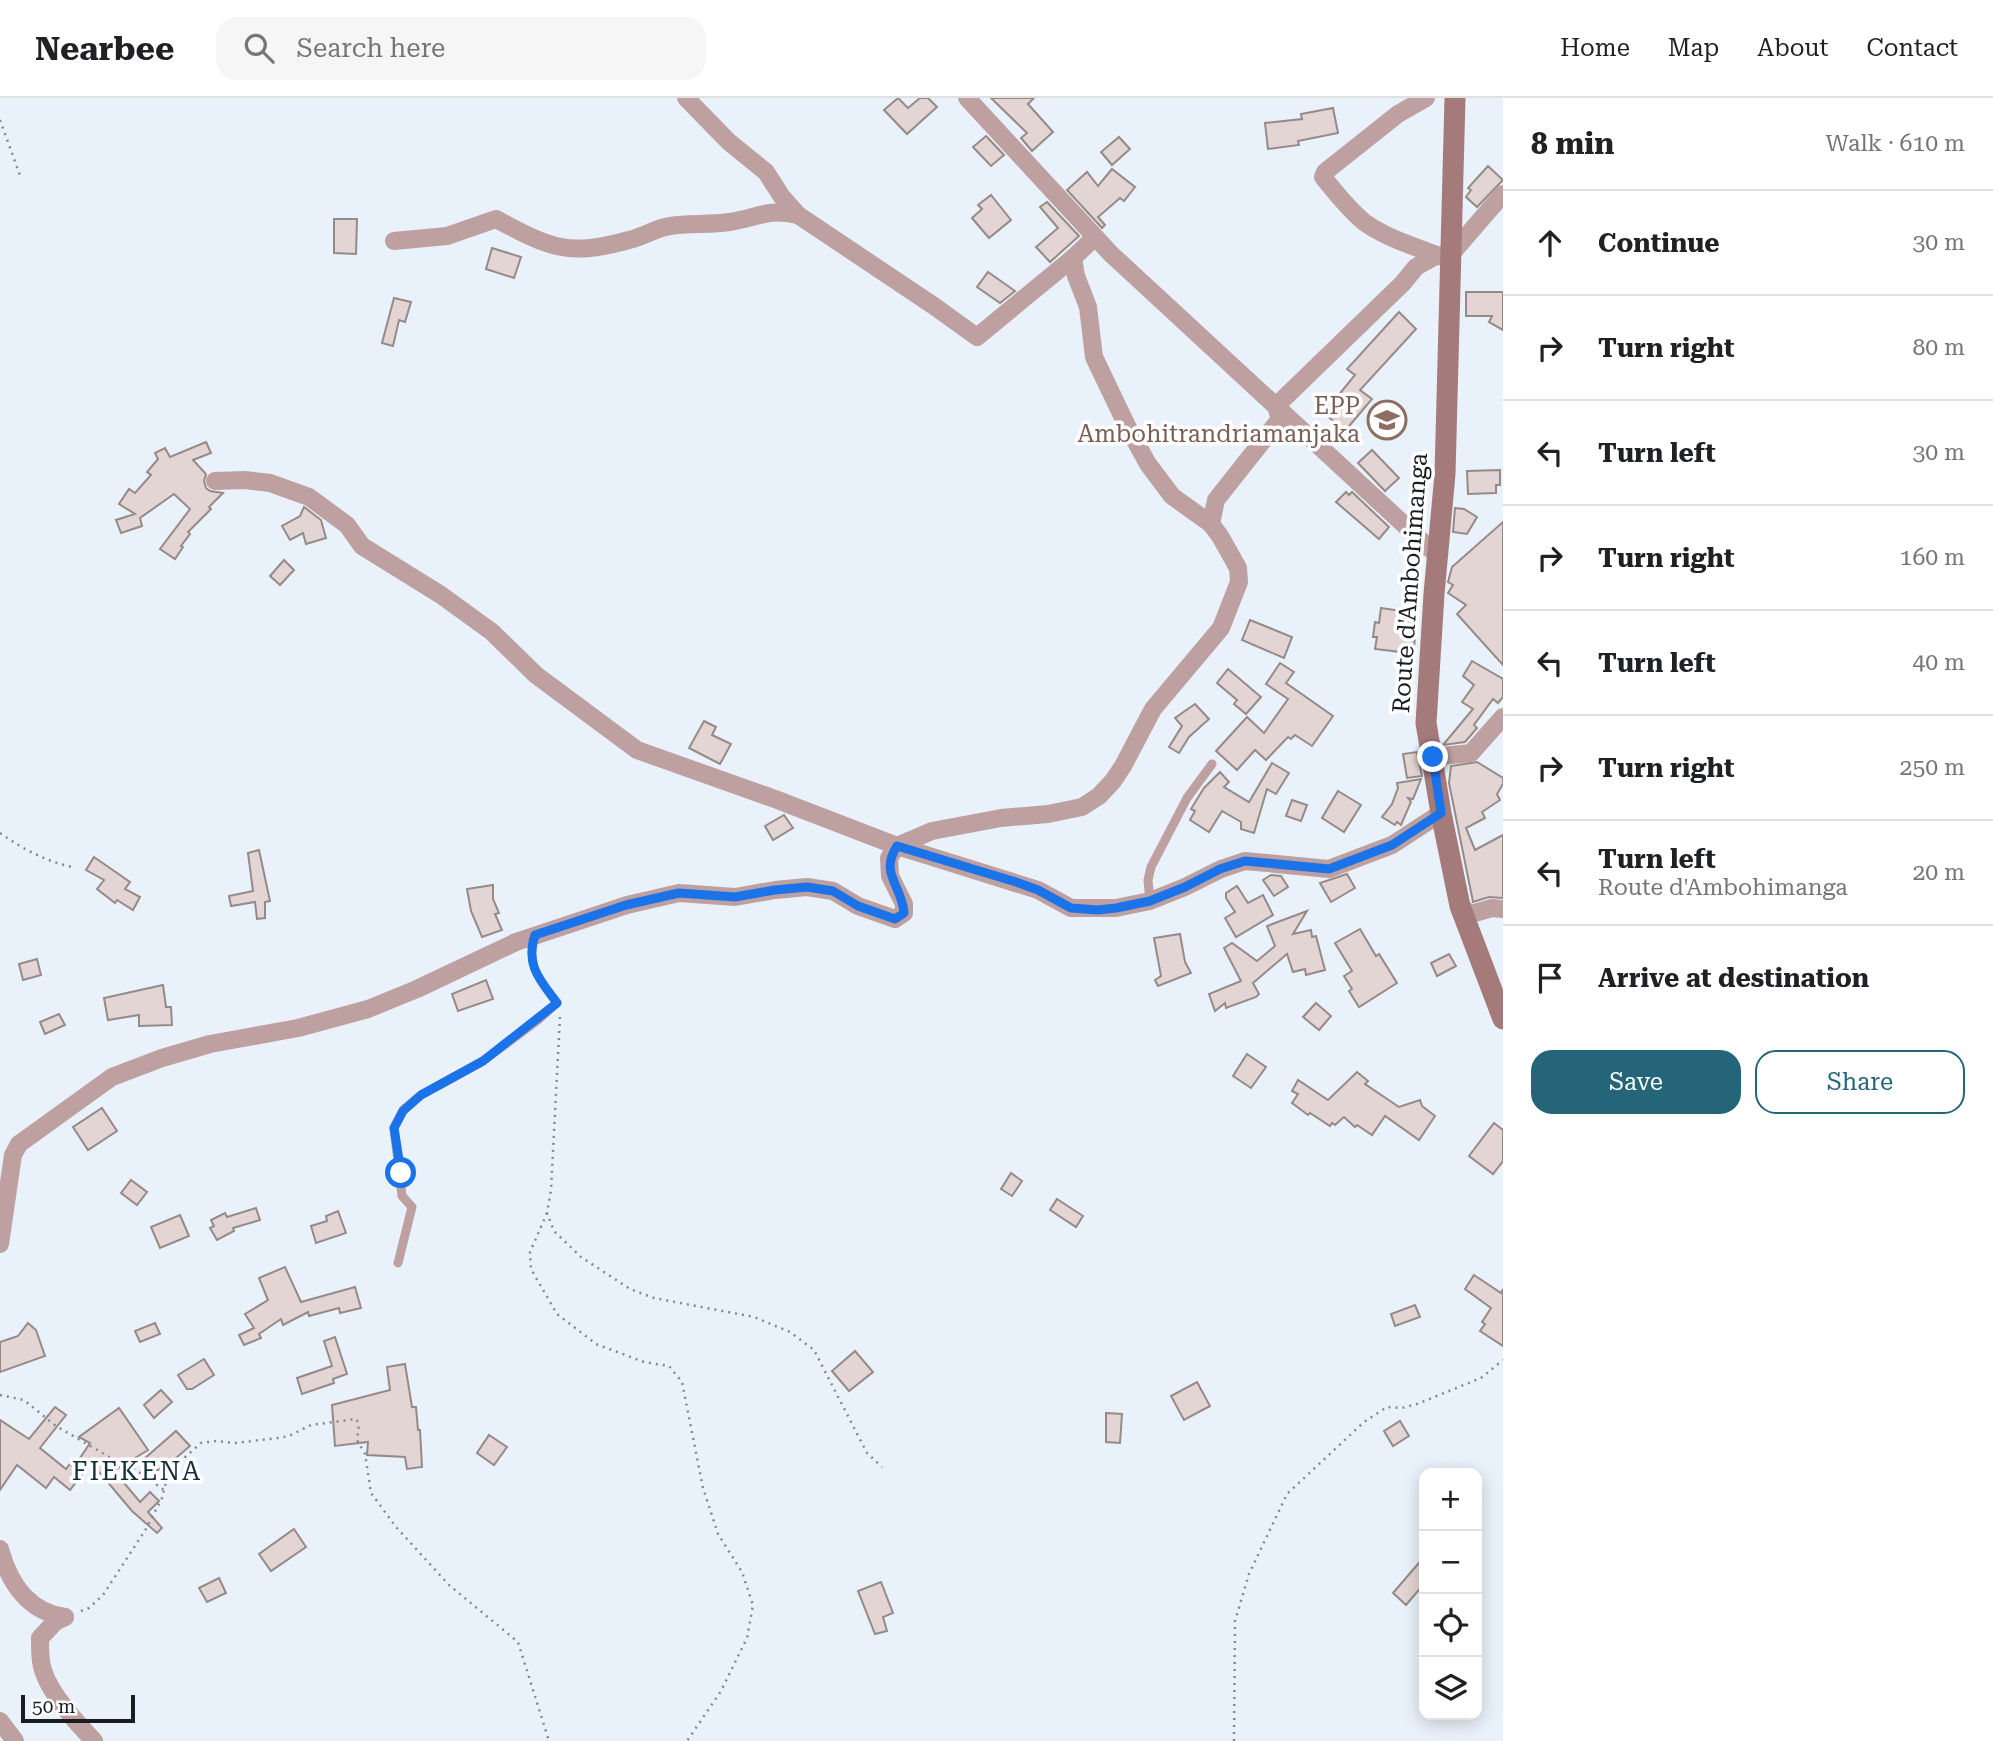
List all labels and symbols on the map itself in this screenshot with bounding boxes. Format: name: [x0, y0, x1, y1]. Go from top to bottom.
place label: EPP Ambohitrandriamanjaka: [1078, 392, 1360, 448]
school or university icon: EPP Ambohitrandriamanjaka: [1366, 399, 1408, 441]
street label: Route d'Ambohimanga: [1387, 452, 1433, 714]
route end: [1417, 741, 1448, 772]
route start: [385, 1157, 416, 1188]
district label: FIEKENA: [72, 1456, 202, 1486]
scale bar: [21, 1692, 135, 1724]

